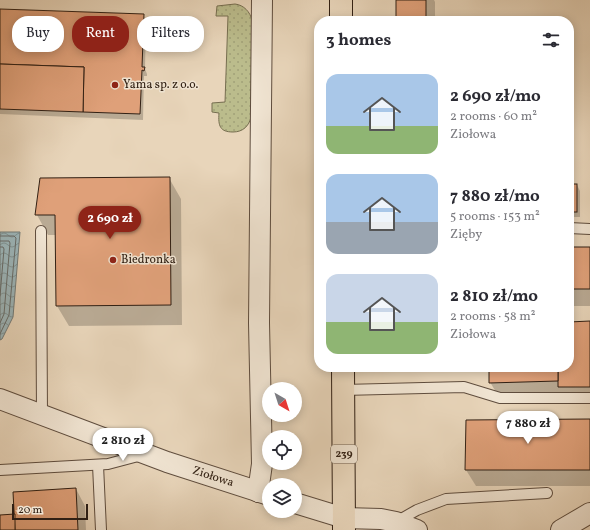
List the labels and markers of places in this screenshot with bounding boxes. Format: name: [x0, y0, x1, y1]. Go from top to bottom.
place label: Yama sp. z o.o.: [123, 77, 199, 93]
marker: Yama sp. z o.o.: [110, 80, 120, 90]
pin: 2 690 zł: [69, 206, 151, 240]
place label: Biedronka: [121, 252, 176, 268]
marker: Biedronka: [108, 255, 118, 265]
pin: 7 880 zł: [487, 411, 569, 445]
pin: 2 810 zł: [82, 428, 164, 462]

